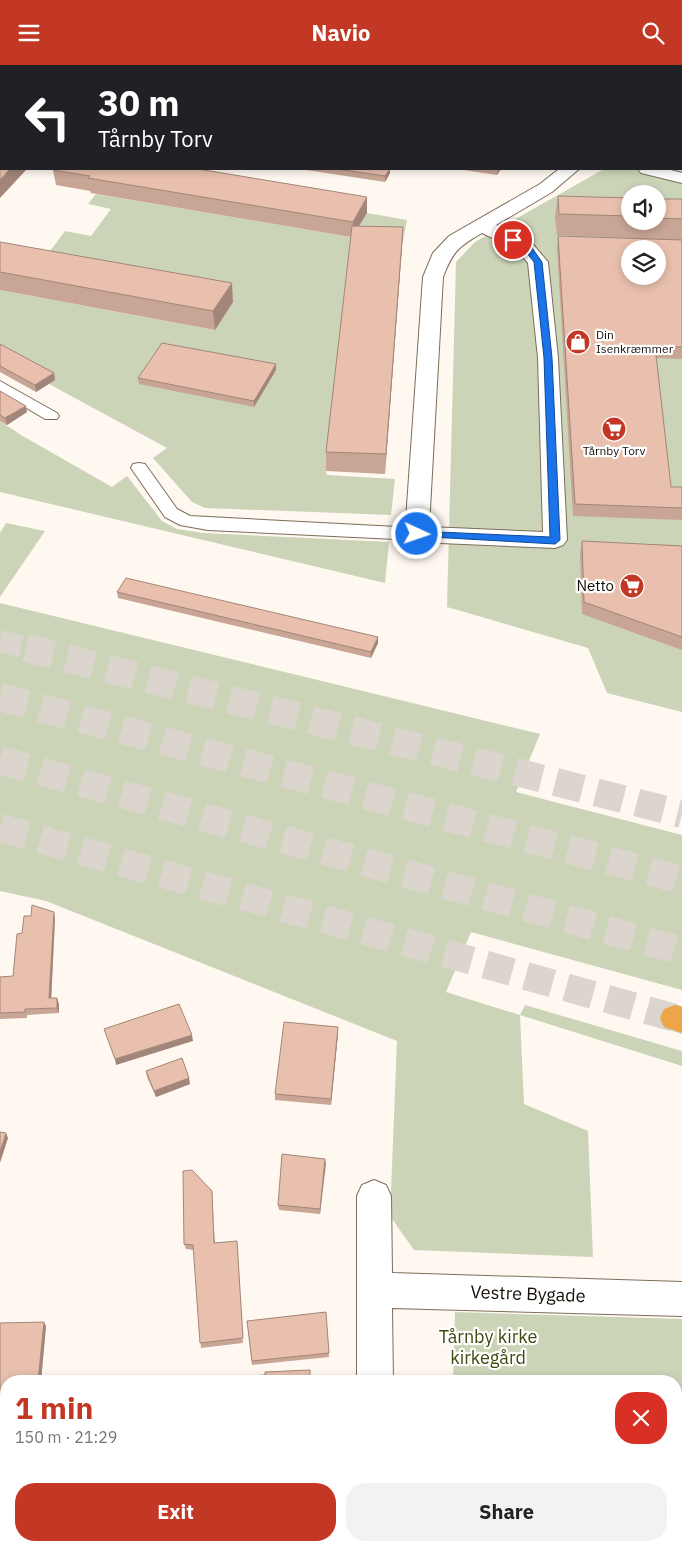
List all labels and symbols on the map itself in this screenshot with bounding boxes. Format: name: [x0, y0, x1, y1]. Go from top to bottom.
pin: [492, 219, 534, 261]
place label: Din Isenkræmmer: [596, 327, 674, 356]
shop icon: Din Isenkræmmer: [565, 329, 591, 355]
supermarket icon: Tårnby Torv: [601, 416, 627, 442]
place label: Tårnby Torv: [583, 443, 645, 458]
position arrow: [390, 507, 442, 559]
supermarket icon: Netto: [619, 573, 645, 599]
place label: Netto: [576, 576, 614, 595]
street label: Vestre Bygade: [470, 1280, 586, 1307]
park label: Tårnby kirke kirkegård: [439, 1325, 537, 1369]

